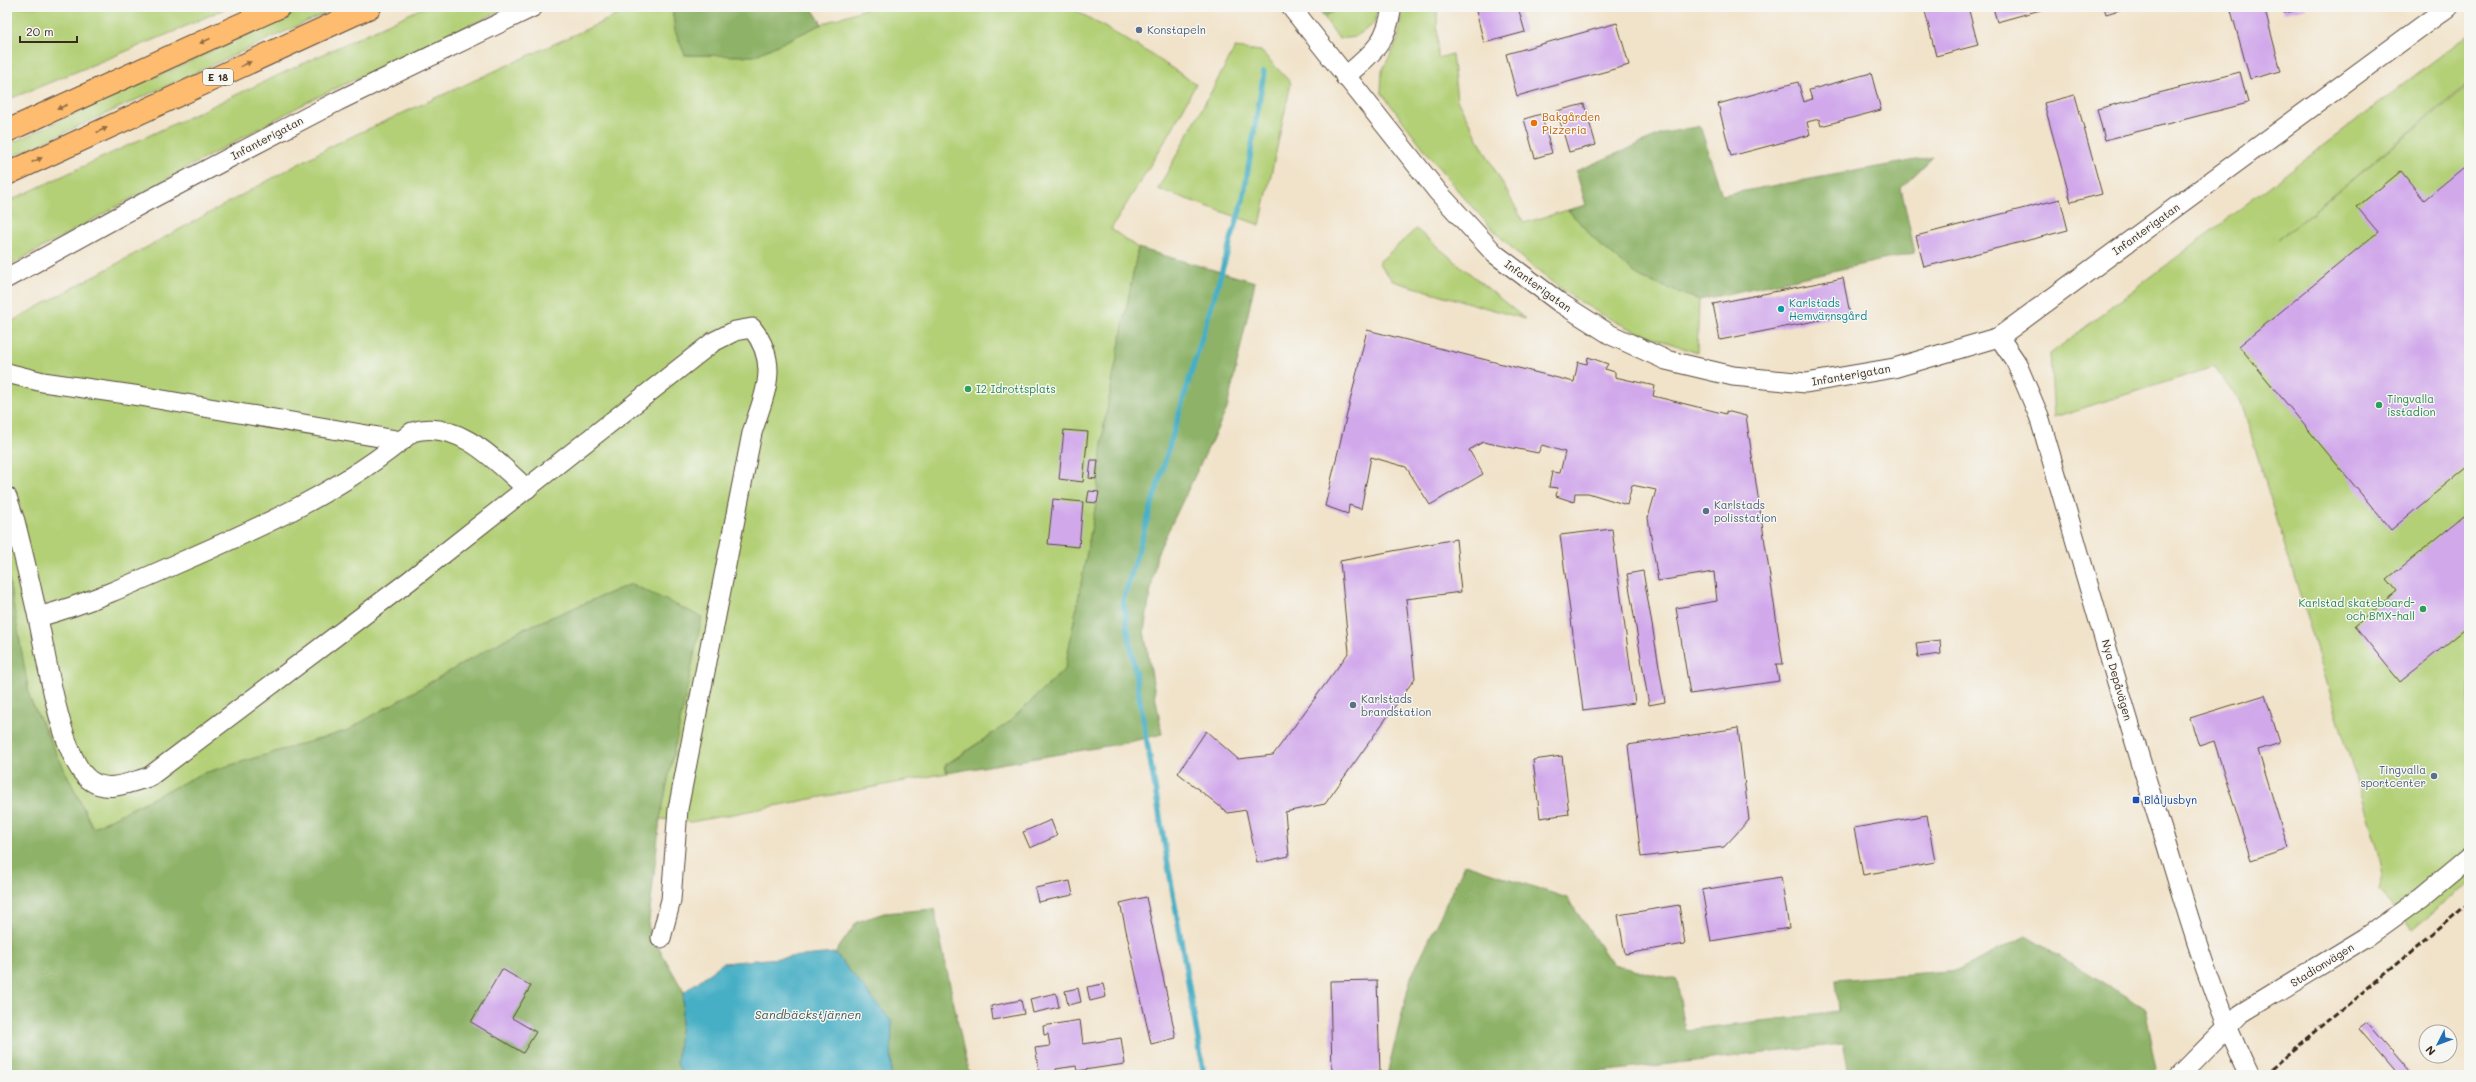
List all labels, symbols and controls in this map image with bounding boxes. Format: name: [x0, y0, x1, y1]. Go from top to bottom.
scale bar: [20, 18, 77, 44]
place label: Konstapeln: [1147, 22, 1206, 37]
text: 20 m: [26, 23, 54, 39]
marker: Konstapeln: [1134, 25, 1144, 35]
one-way arrow: [200, 38, 211, 44]
one-way arrow: [240, 61, 251, 67]
road number: E 18: [203, 69, 233, 85]
one-way arrow: [55, 104, 67, 110]
place label: Bakgården Pizzeria: [1542, 109, 1600, 137]
street label: Infanterigatan: [228, 112, 305, 163]
marker: Bakgården Pizzeria: [1529, 118, 1539, 128]
one-way arrow: [97, 127, 108, 133]
one-way arrow: [31, 157, 43, 164]
street label: Infanterigatan: [2109, 199, 2182, 258]
street label: Infanterigatan: [1502, 256, 1575, 315]
place label: Karlstads Hemvärnsgård: [1789, 295, 1867, 323]
marker: Karlstads Hemvärnsgård: [1776, 304, 1786, 314]
street label: Infanterigatan: [1810, 360, 1891, 389]
place label: I2 Idrottsplats: [976, 381, 1056, 396]
marker: I2 Idrottsplats: [963, 384, 973, 394]
place label: Tingvalla isstadion: [2387, 391, 2436, 419]
marker: Tingvalla isstadion: [2374, 400, 2384, 410]
place label: Karlstads polisstation: [1714, 497, 1777, 525]
marker: Karlstads polisstation: [1701, 506, 1711, 516]
place label: Karlstad skateboard- och BMX-hall: [2298, 595, 2415, 623]
marker: Karlstad skateboard- och BMX-hall: [2418, 604, 2428, 614]
street label: Nya Depåvägen: [2099, 638, 2136, 722]
place label: Karlstads brandstation: [1361, 691, 1431, 719]
marker: Karlstads brandstation: [1348, 700, 1358, 710]
place label: Tingvalla sportcenter: [2360, 762, 2426, 790]
marker: Tingvalla sportcenter: [2429, 771, 2439, 781]
place label: Blåljusbyn: [2144, 792, 2197, 807]
marker: Blåljusbyn: [2131, 795, 2141, 805]
street label: Stadionvägen: [2287, 939, 2356, 990]
water label: Sandbäckstjärnen: [755, 1006, 862, 1022]
north arrow: [2418, 1024, 2458, 1064]
text: N: [2422, 1043, 2439, 1059]

